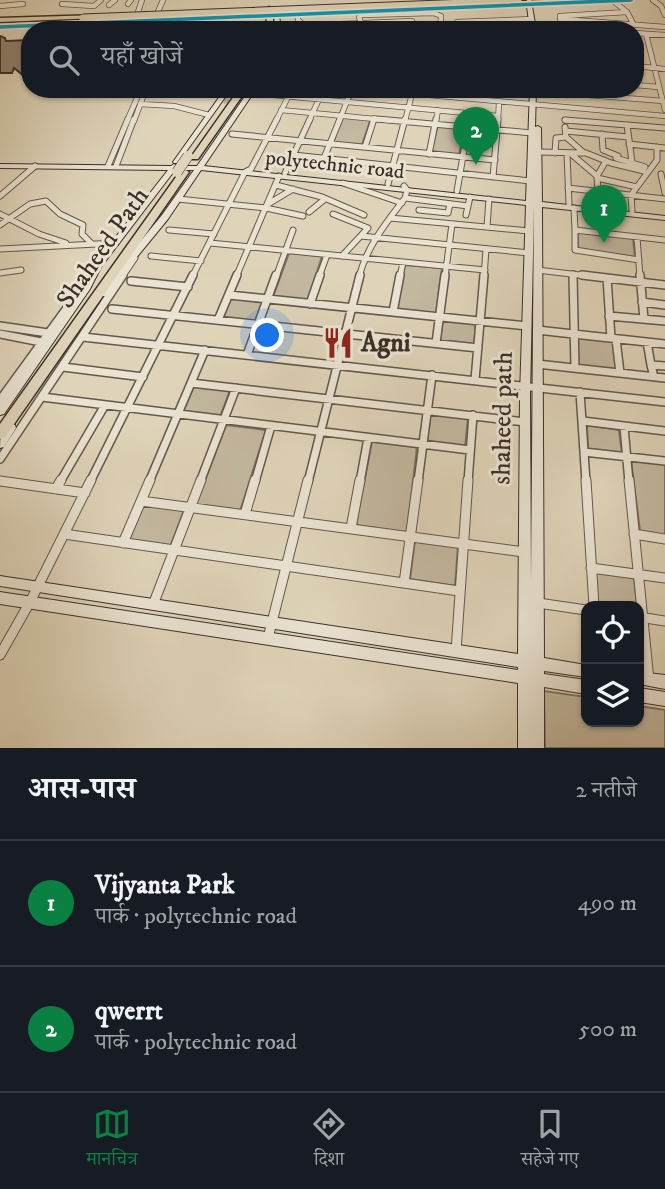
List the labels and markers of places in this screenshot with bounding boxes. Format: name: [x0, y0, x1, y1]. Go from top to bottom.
pin: 2: [453, 107, 499, 165]
pin: 1: [581, 185, 627, 243]
restaurant icon: Agni: [321, 326, 355, 360]
place label: Agni: [360, 327, 411, 360]

